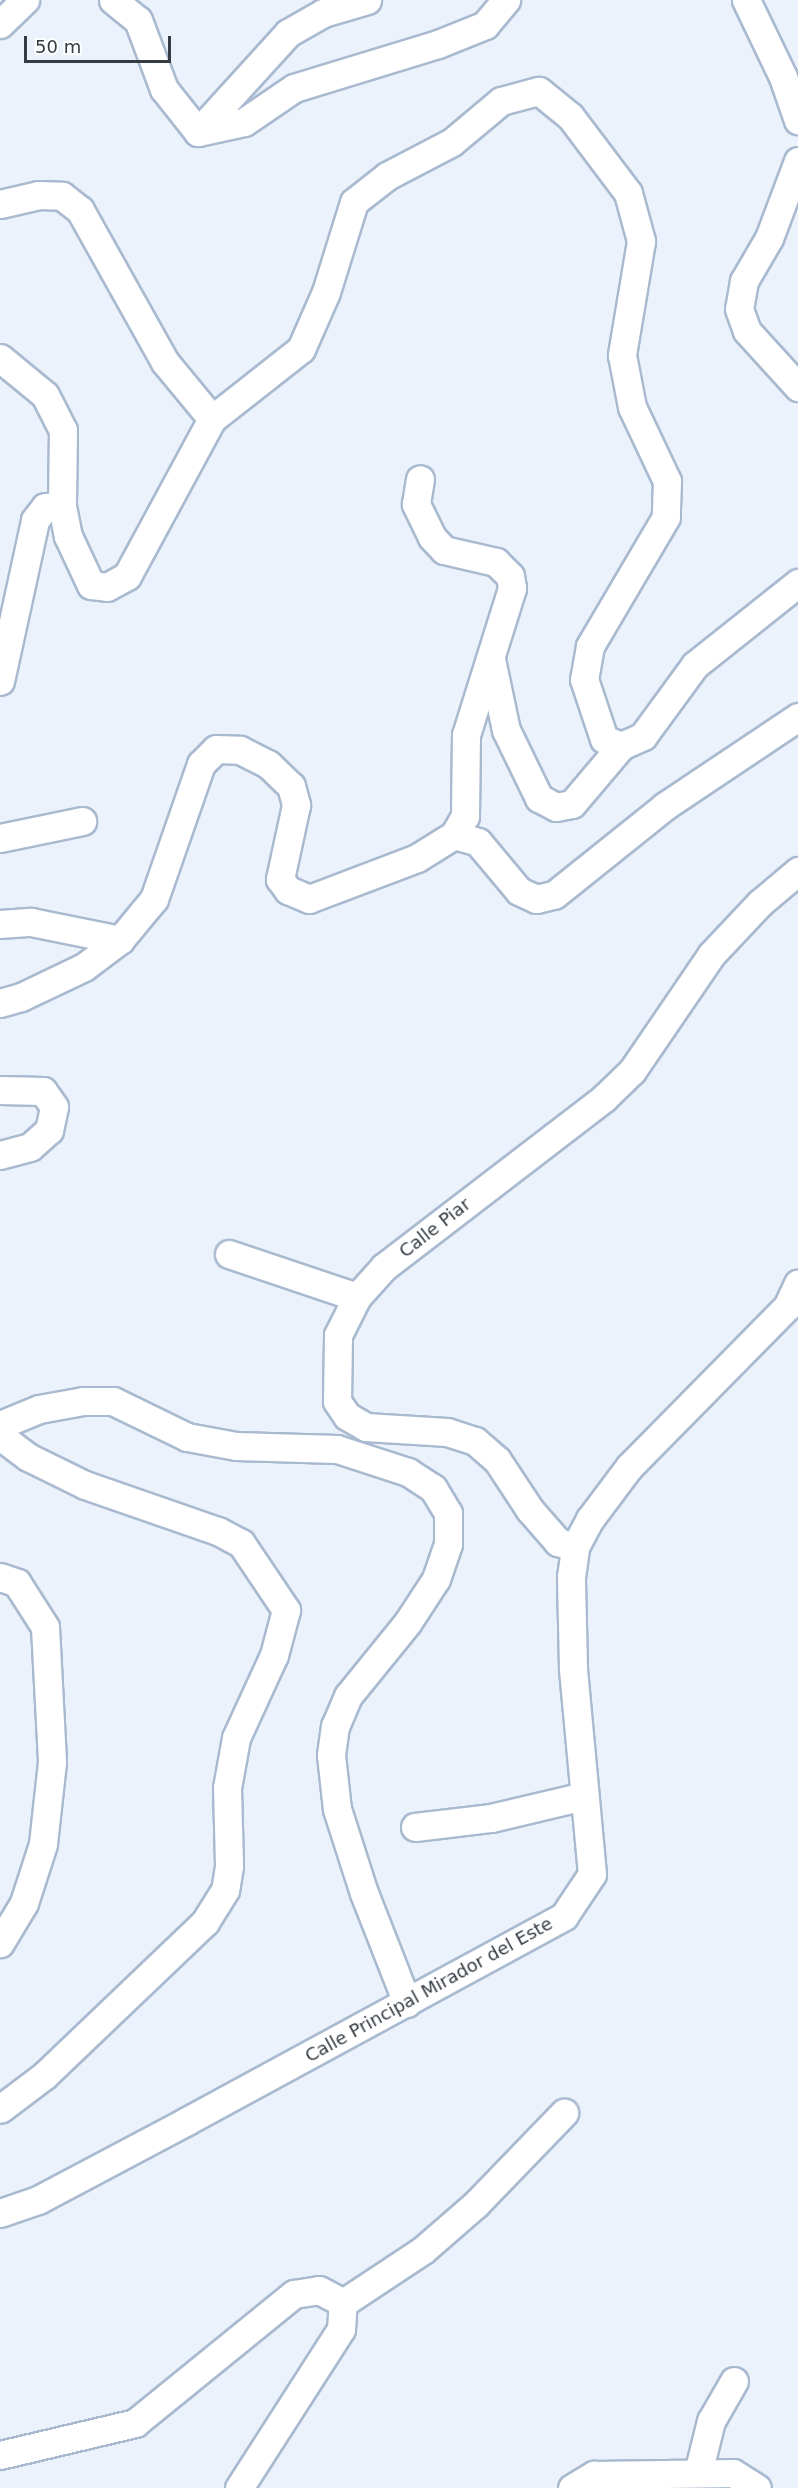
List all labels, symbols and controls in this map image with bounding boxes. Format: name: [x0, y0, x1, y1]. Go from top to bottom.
scale bar: [27, 24, 174, 62]
text: 50 m: [35, 36, 81, 57]
street label: Calle Piar: [395, 1194, 475, 1262]
street label: Calle Principal Mirador del Este: [302, 1913, 556, 2067]

